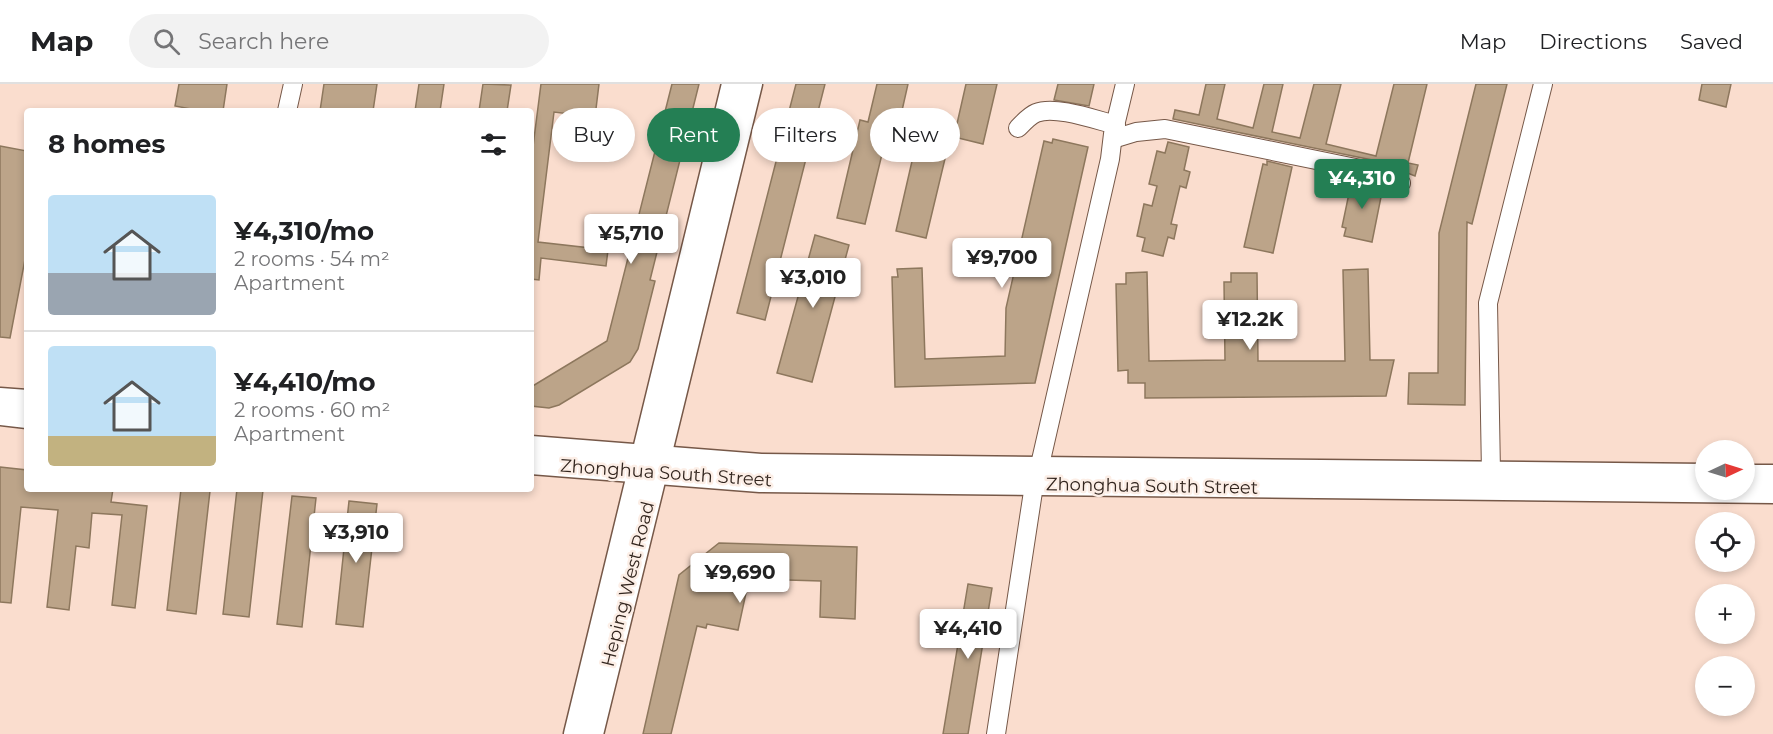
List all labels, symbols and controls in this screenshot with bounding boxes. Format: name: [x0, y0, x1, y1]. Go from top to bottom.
search box: [129, 14, 549, 68]
text: Map: [30, 24, 93, 58]
icon: search: [150, 25, 183, 58]
text: Search here: [198, 28, 329, 55]
text: Map: [1460, 29, 1506, 54]
text: Directions: [1539, 29, 1647, 54]
text: Saved: [1680, 29, 1743, 54]
chip: Buy: [552, 108, 635, 162]
chip: Rent: [647, 108, 740, 162]
chip: Filters: [752, 108, 858, 162]
chip: New: [870, 108, 960, 162]
text: 8 homes: [48, 128, 165, 160]
icon: filters: [477, 128, 510, 161]
pin: ¥4,310: [1313, 159, 1411, 210]
text: ¥4,310: [1328, 166, 1396, 190]
pin: ¥5,710: [582, 214, 680, 265]
text: ¥4,310/mo: [234, 215, 374, 247]
icon: home: [96, 219, 168, 291]
text: ¥5,710: [598, 221, 664, 245]
pin: ¥9,700: [953, 238, 1051, 289]
text: ¥9,700: [966, 245, 1038, 269]
text: 2 rooms · 54 m²: [234, 247, 390, 271]
pin: ¥3,010: [764, 258, 862, 309]
text: ¥3,010: [780, 265, 846, 289]
text: Apartment: [234, 271, 345, 295]
pin: ¥12.2K: [1201, 300, 1299, 351]
text: ¥12.2K: [1216, 307, 1284, 331]
text: ¥4,410/mo: [234, 366, 376, 398]
icon: home: [96, 370, 168, 442]
text: 2 rooms · 60 m²: [234, 398, 390, 422]
text: Apartment: [234, 422, 345, 446]
north arrow: [1695, 440, 1755, 500]
map controls: [1695, 440, 1755, 716]
street label: Zhonghua South Street: [559, 455, 773, 491]
street label: Zhonghua South Street: [1046, 473, 1258, 499]
street label: Heping West Road: [597, 499, 659, 669]
button: locate: [1695, 512, 1755, 572]
pin: ¥3,910: [307, 513, 405, 564]
text: ¥3,910: [323, 520, 389, 544]
pin: ¥9,690: [691, 553, 789, 604]
text: ¥9,690: [704, 560, 776, 584]
button: +: [1695, 584, 1755, 644]
pin: ¥4,410: [919, 609, 1017, 660]
text: ¥4,410: [934, 616, 1002, 640]
button: −: [1695, 656, 1755, 716]

